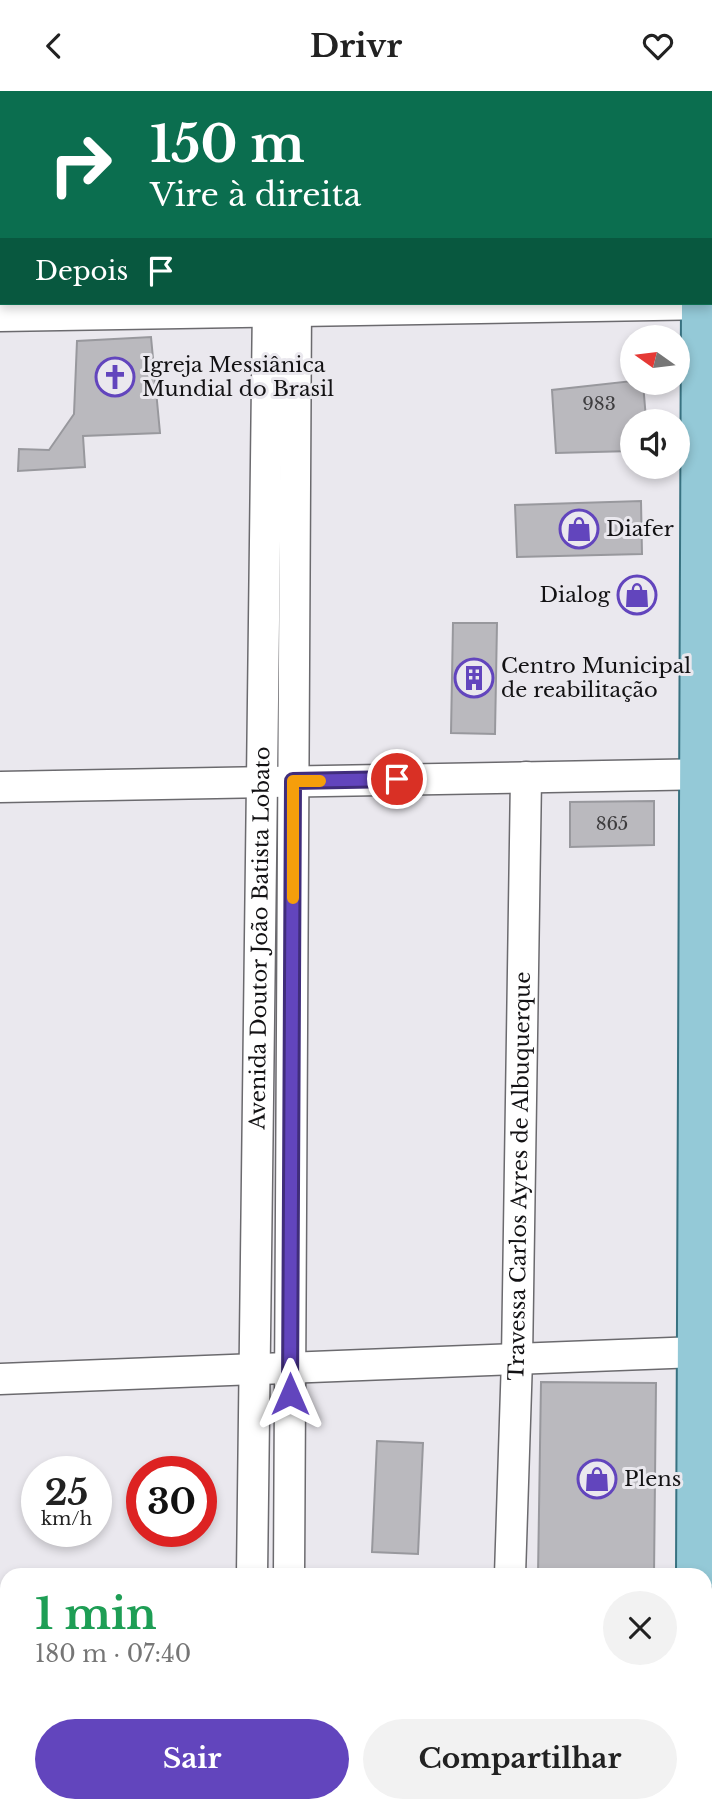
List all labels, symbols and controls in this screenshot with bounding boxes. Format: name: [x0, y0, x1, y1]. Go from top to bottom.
text: Drivr: [310, 26, 402, 66]
icon: back: [35, 27, 73, 65]
icon: heart: [639, 27, 677, 65]
text: 150 m: [150, 114, 305, 175]
icon: right: [35, 119, 126, 210]
text: Vire à direita: [150, 175, 361, 215]
icon: arrive: [142, 252, 180, 290]
text: Depois: [35, 255, 128, 287]
north arrow: [620, 325, 690, 395]
map controls: [620, 325, 690, 479]
place label: Igreja Messiânica Mundial do Brasil: [142, 352, 334, 402]
church icon: Igreja Messiânica Mundial do Brasil: [94, 356, 136, 398]
house number: 983: [582, 393, 616, 415]
button: sound: [620, 409, 690, 479]
shop icon: Diafer: [558, 508, 600, 550]
place label: Diafer: [606, 516, 674, 542]
shop icon: Dialog: [616, 574, 658, 616]
place label: Dialog: [540, 582, 610, 608]
place label: Centro Municipal de reabilitação: [501, 653, 691, 703]
building icon: Centro Municipal de reabilitação: [453, 657, 495, 699]
street label: Avenida Doutor João Batista Lobato: [245, 746, 275, 1131]
pin: [367, 749, 427, 809]
icon: arrive: [378, 760, 416, 798]
house number: 865: [596, 813, 628, 835]
street label: Travessa Carlos Ayres de Albuquerque: [503, 971, 536, 1381]
position arrow: [253, 1357, 327, 1431]
speed limit sign: 30: [126, 1456, 217, 1547]
shop icon: Plens: [576, 1458, 618, 1500]
place label: Plens: [624, 1466, 681, 1492]
text: 25: [45, 1471, 88, 1514]
text: km/h: [41, 1508, 92, 1530]
text: 1 min: [35, 1588, 157, 1640]
button: close: [603, 1591, 677, 1665]
text: 180 m · 07:40: [35, 1640, 191, 1668]
button: Sair: [35, 1719, 349, 1799]
button: Compartilhar: [363, 1719, 677, 1799]

